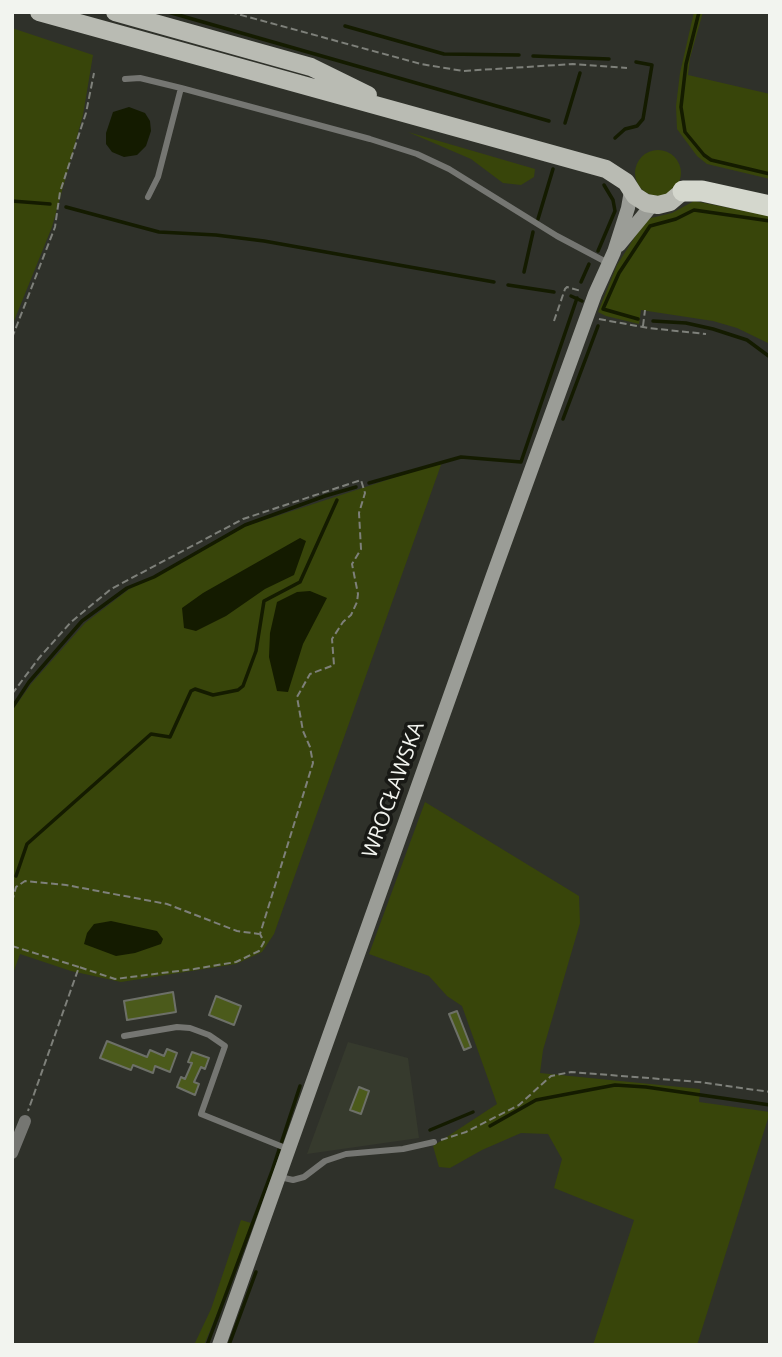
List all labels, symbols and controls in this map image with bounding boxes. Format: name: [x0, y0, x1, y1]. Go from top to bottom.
street label: WROCŁAWSKA: [358, 718, 430, 862]

